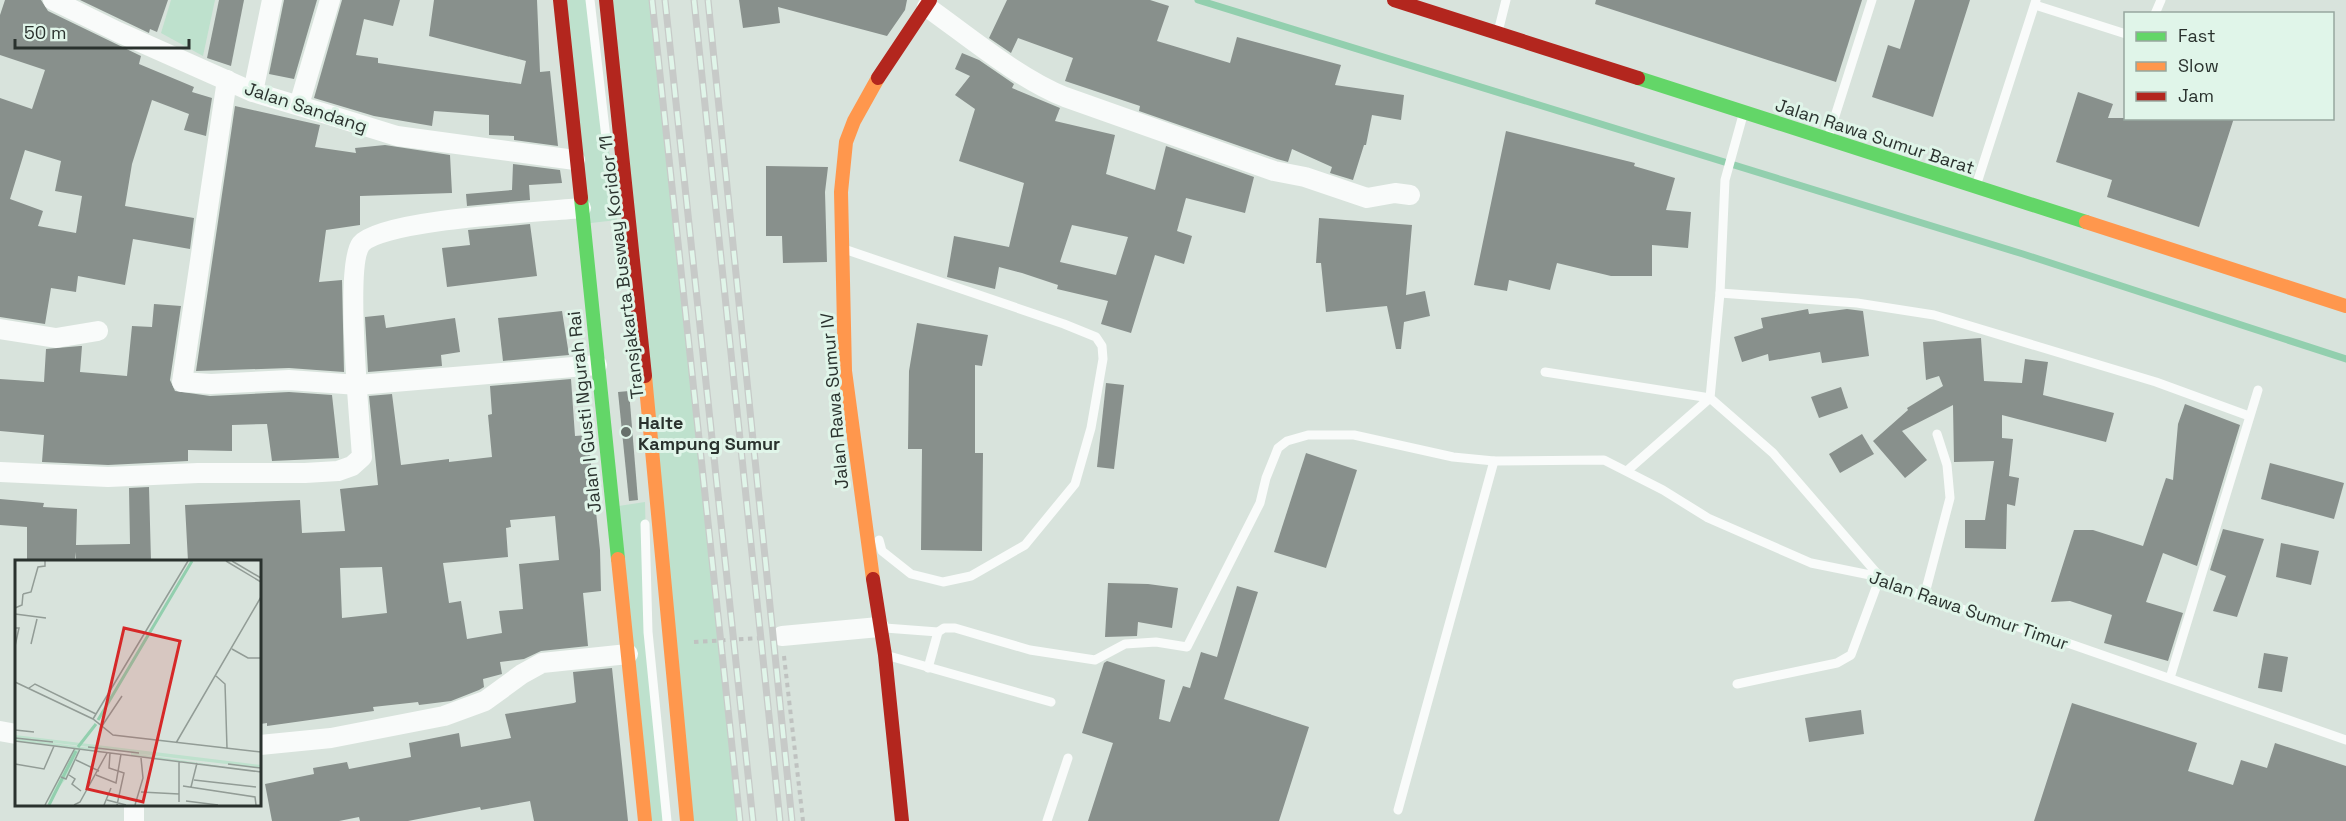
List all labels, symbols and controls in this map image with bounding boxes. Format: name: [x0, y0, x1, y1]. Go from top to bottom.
scale bar: [15, 12, 189, 50]
legend: [2124, 12, 2334, 120]
text: 50 m: [24, 21, 66, 44]
text: Fast: [2178, 24, 2215, 47]
text: Slow: [2178, 54, 2219, 77]
street label: Jalan Sandang: [242, 76, 370, 138]
text: Jam: [2178, 84, 2214, 107]
street label: Jalan Rawa Sumur Barat: [1772, 93, 1978, 179]
street label: Transjakarta Busway Koridor 11: [593, 134, 649, 400]
street label: Jalan I Gusti Ngurah Rai: [562, 310, 606, 514]
street label: Jalan Rawa Sumur IV: [815, 312, 853, 490]
place label: Halte Kampung Sumur: [638, 411, 780, 455]
marker: Halte Kampung Sumur: [619, 425, 633, 439]
inset map: [15, 560, 261, 806]
street label: Jalan Rawa Sumur Timur: [1866, 565, 2072, 655]

